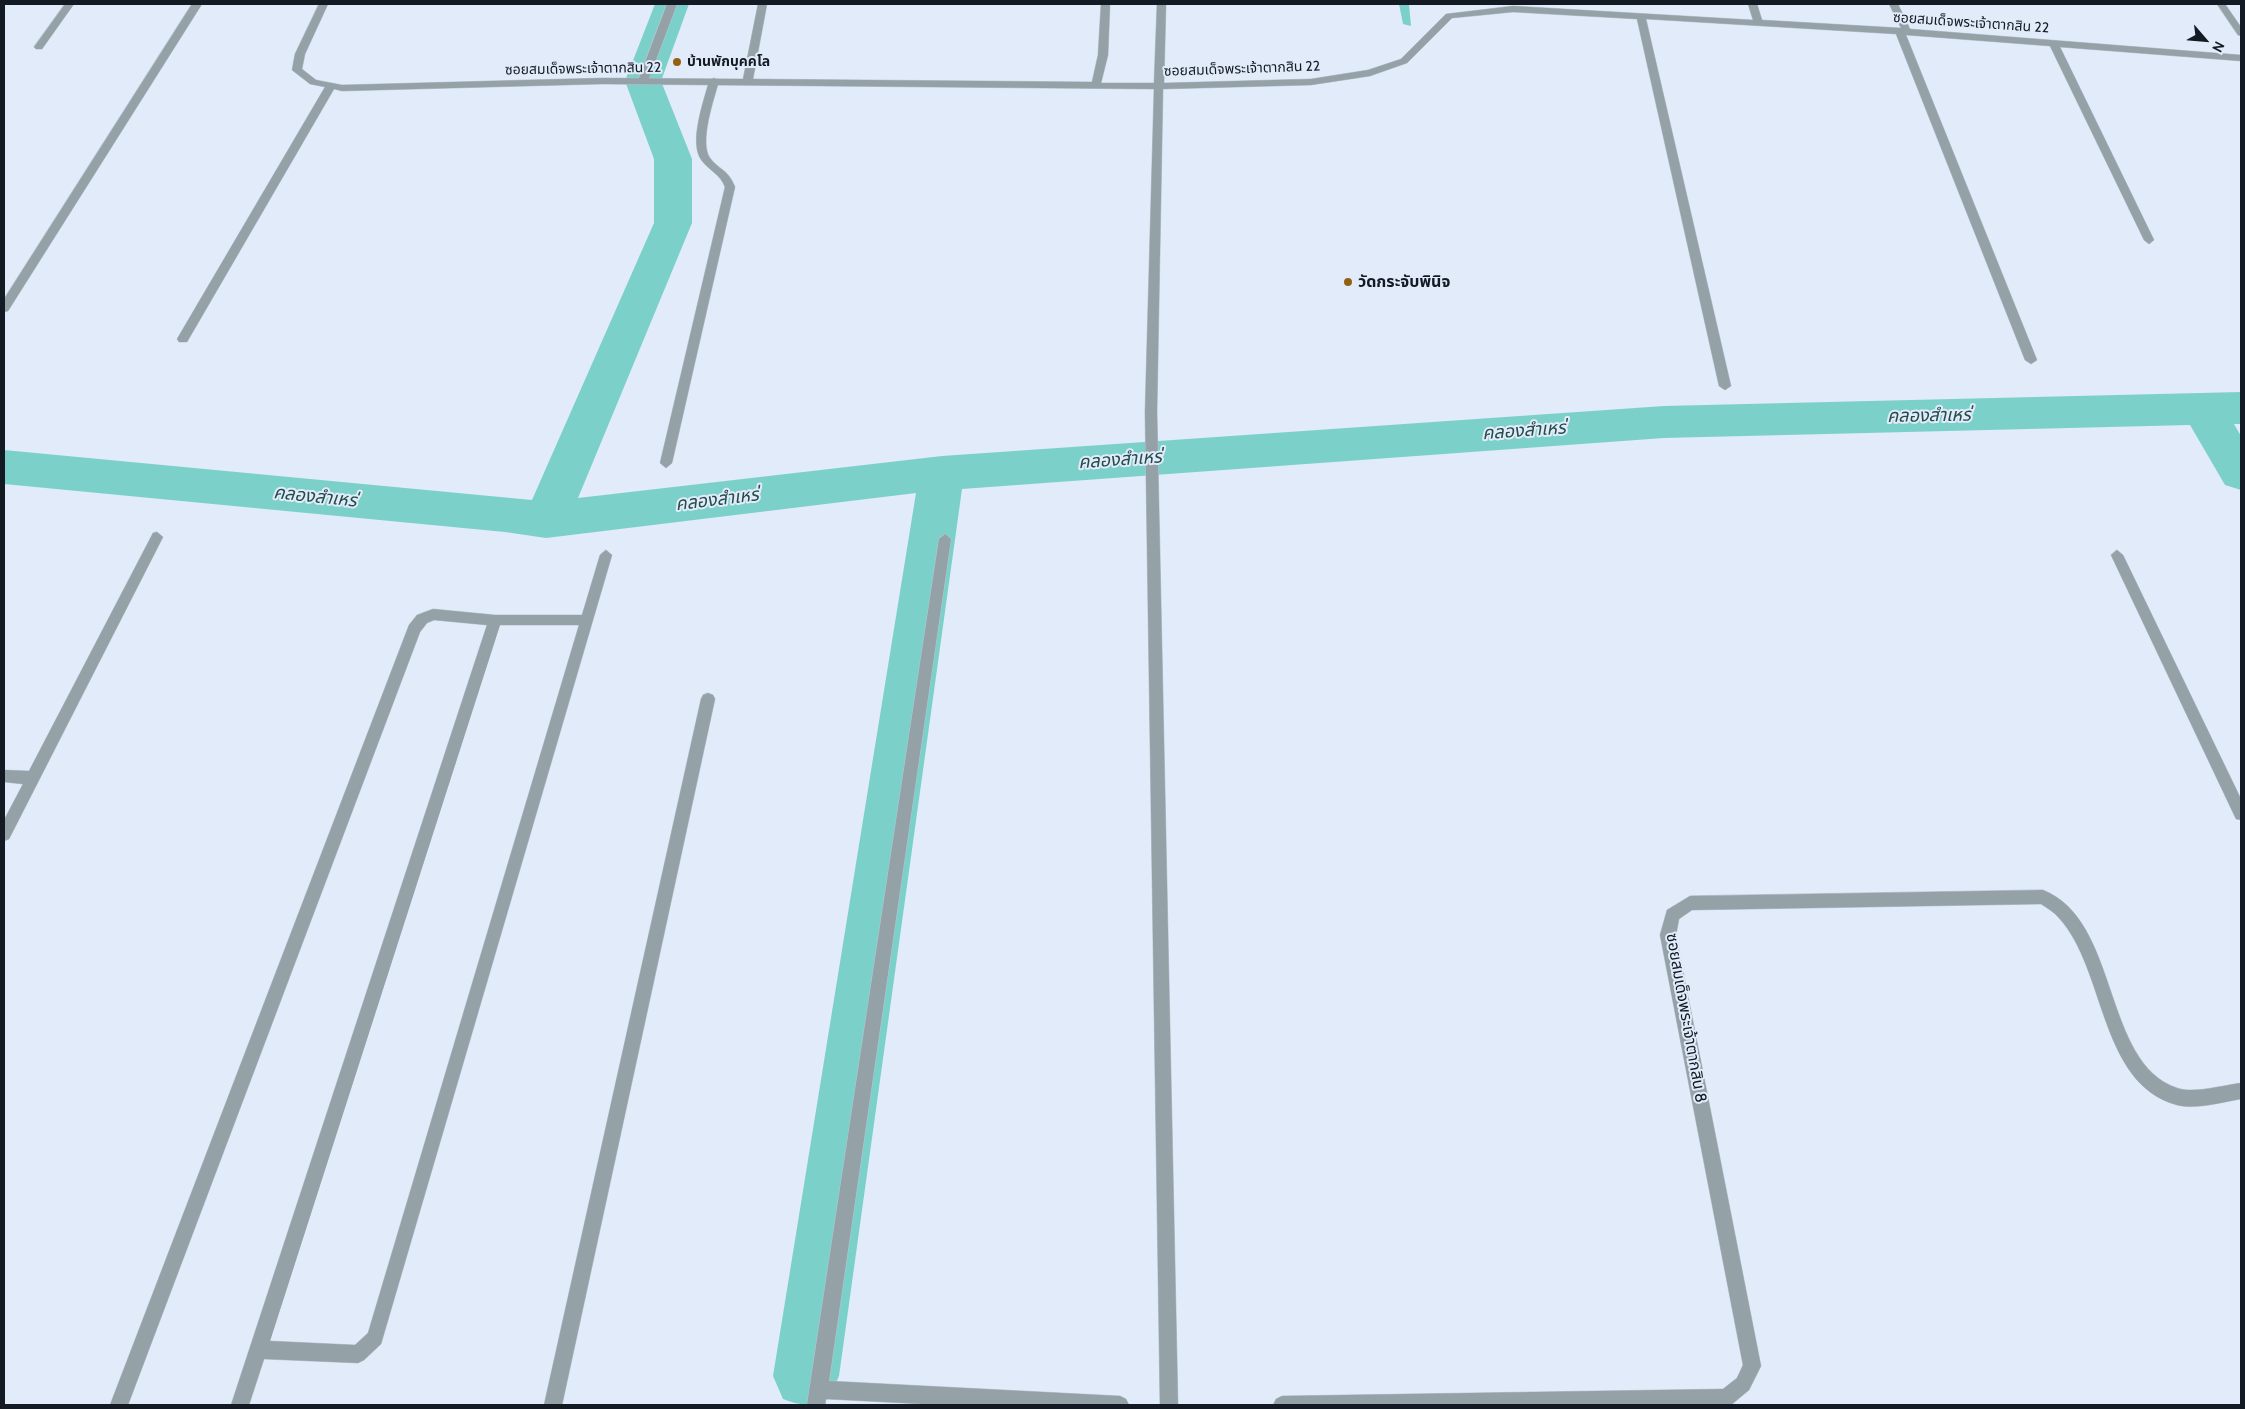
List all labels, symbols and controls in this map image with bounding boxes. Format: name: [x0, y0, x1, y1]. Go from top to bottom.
street label: ซอยสมเด็จพระเจ้าตากสิน 22: [1892, 9, 2050, 37]
north arrow: [2180, 15, 2230, 65]
text: N: [2208, 38, 2229, 55]
place label: บ้านพักบุคคโล: [687, 54, 770, 70]
marker: บ้านพักบุคคโล: [671, 56, 683, 68]
street label: ซอยสมเด็จพระเจ้าตากสิน 22: [1164, 58, 1320, 80]
street label: ซอยสมเด็จพระเจ้าตากสิน 22: [505, 59, 661, 79]
place label: วัดกระจับพินิจ: [1358, 272, 1450, 292]
marker: วัดกระจับพินิจ: [1342, 276, 1354, 288]
water label: คลองสำเหร่: [1887, 404, 1971, 428]
water label: คลองสำเหร่: [1482, 417, 1566, 445]
water label: คลองสำเหร่: [1078, 446, 1162, 474]
water label: คลองสำเหร่: [272, 482, 358, 512]
water label: คลองสำเหร่: [674, 484, 760, 516]
street label: ซอยสมเด็จพระเจ้าตากสิน 8: [1662, 932, 1710, 1104]

